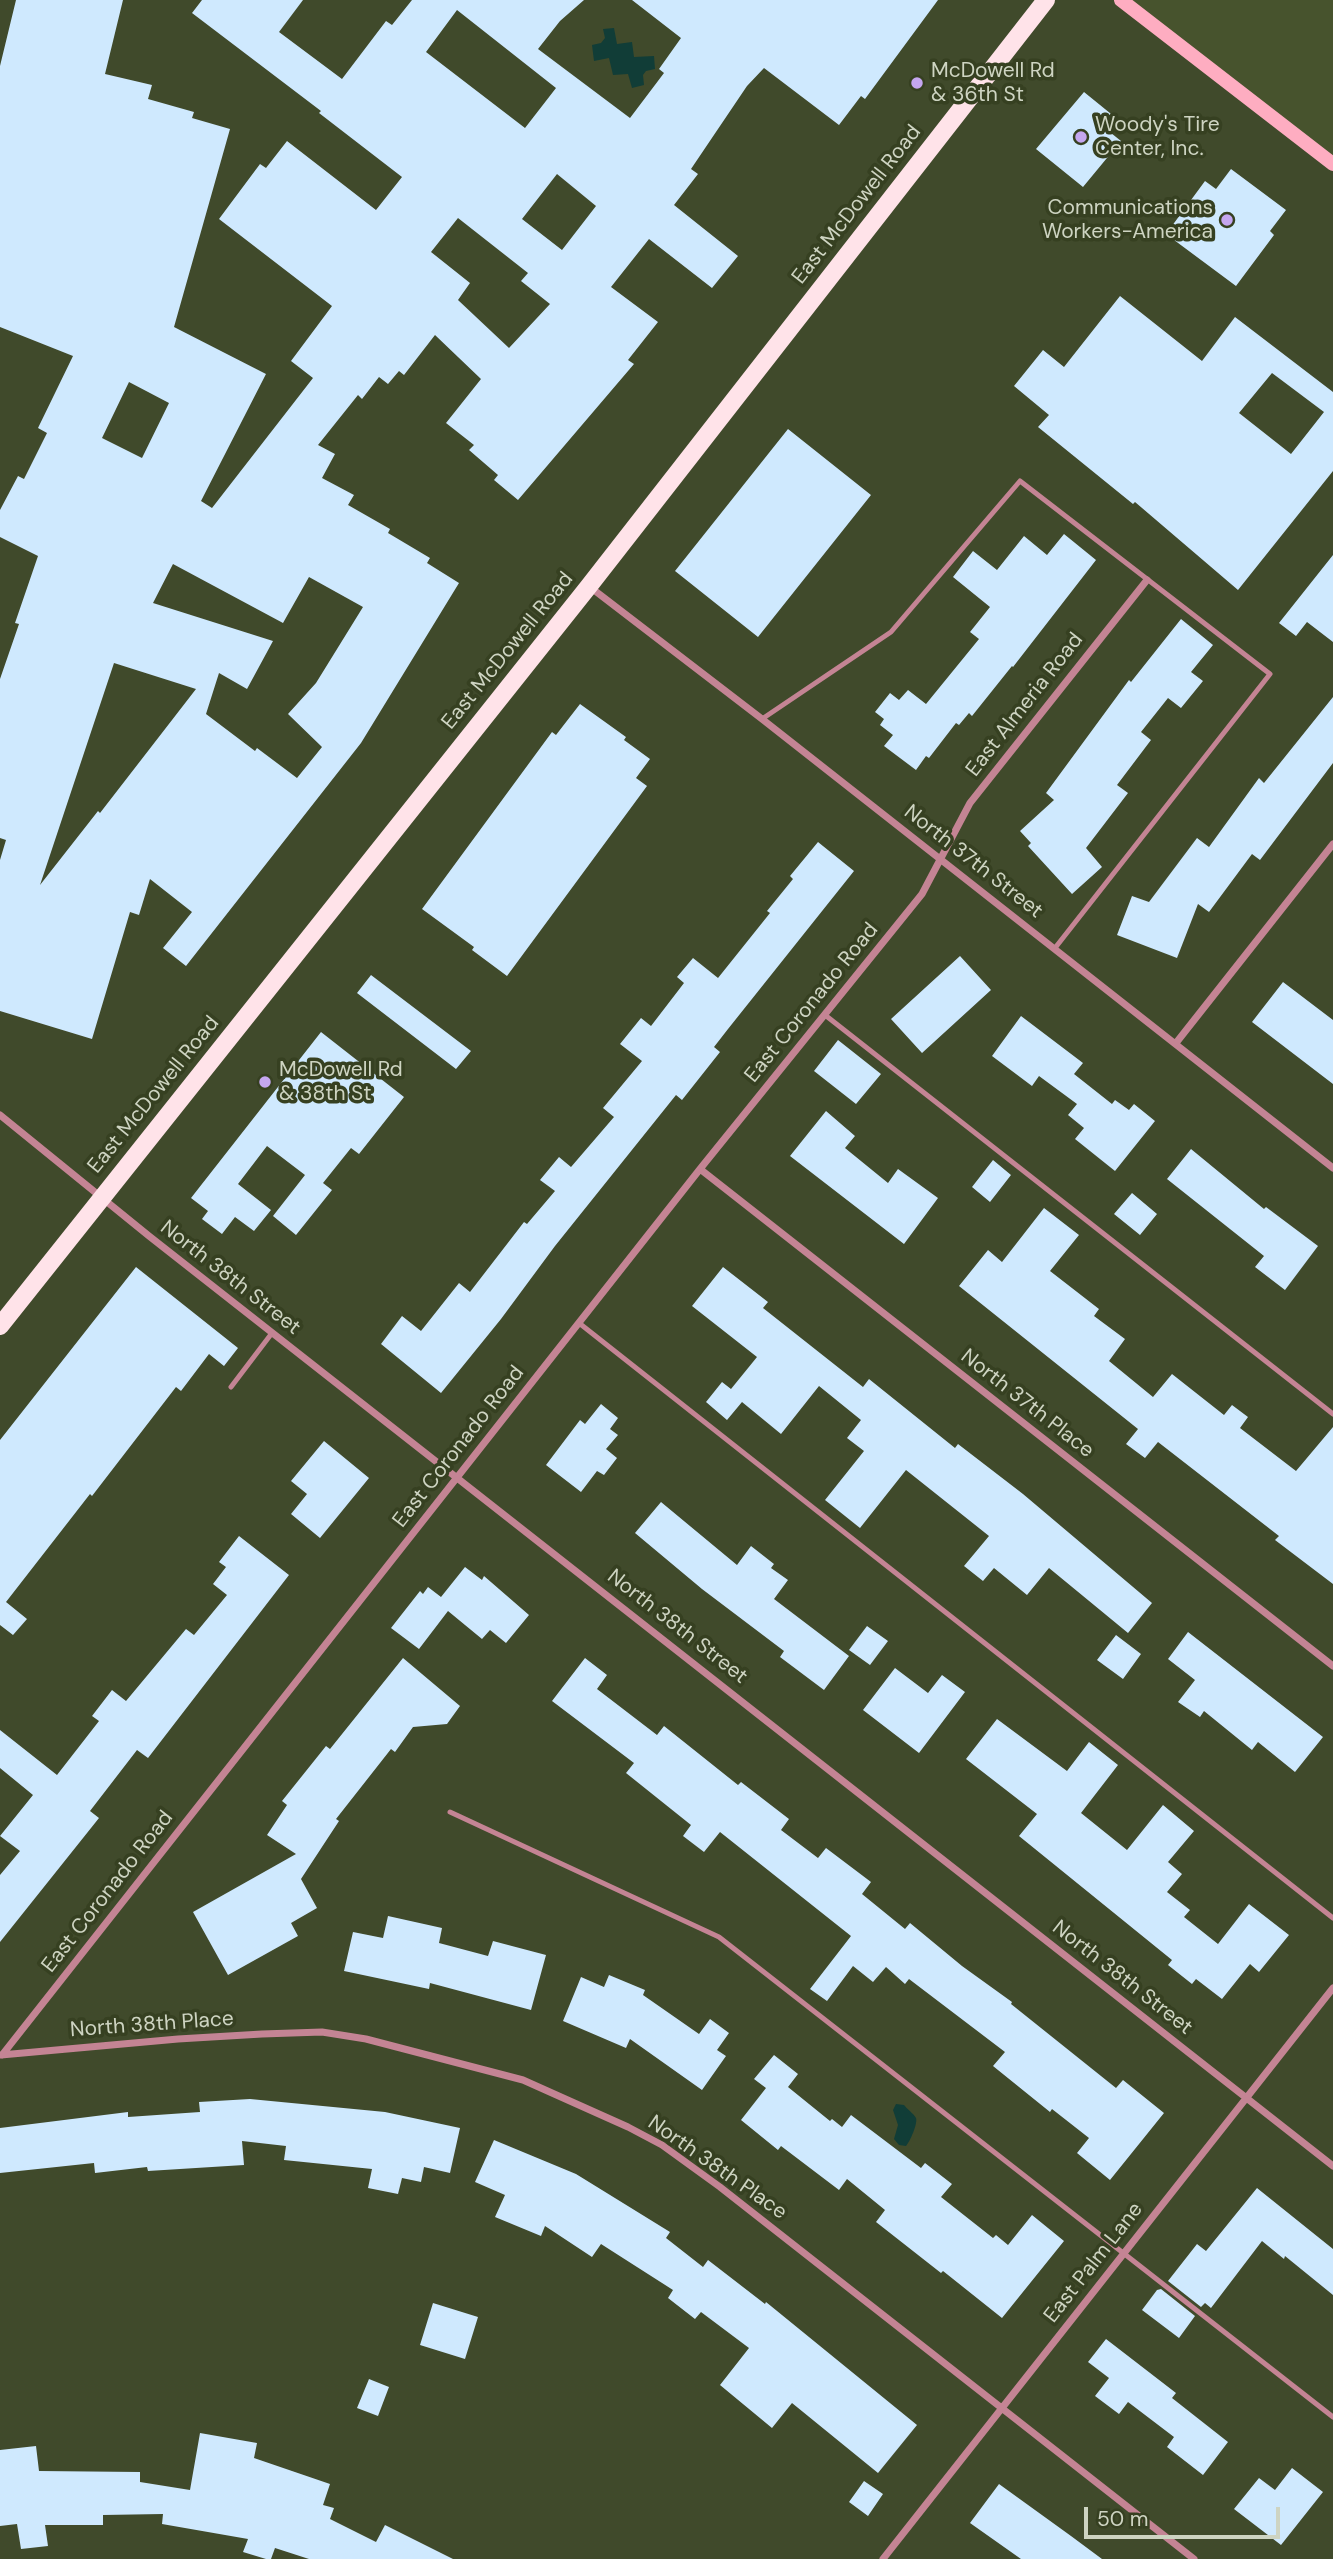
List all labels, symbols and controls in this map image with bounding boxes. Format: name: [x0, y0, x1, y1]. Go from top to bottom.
place label: McDowell Rd & 36th St: [931, 58, 1055, 108]
marker: McDowell Rd & 36th St: [909, 75, 925, 91]
place label: Woody's Tire Center, Inc.: [1095, 112, 1220, 162]
street label: East McDowell Road: [787, 121, 927, 289]
marker: Woody's Tire Center, Inc.: [1073, 129, 1089, 145]
place label: Communications Workers-America: [1042, 195, 1213, 245]
marker: Communications Workers-America: [1219, 212, 1235, 228]
street label: East McDowell Road: [437, 567, 579, 735]
street label: East Almeria Road: [961, 628, 1089, 782]
street label: North 37th Street: [899, 800, 1047, 924]
street label: East Coronado Road: [740, 918, 884, 1088]
street label: East McDowell Road: [83, 1011, 225, 1179]
place label: McDowell Rd & 38th St: [279, 1057, 403, 1107]
marker: McDowell Rd & 38th St: [257, 1074, 273, 1090]
street label: North 38th Street: [155, 1215, 305, 1341]
street label: North 37th Place: [955, 1344, 1099, 1464]
street label: East Coronado Road: [388, 1361, 530, 1533]
street label: North 38th Street: [602, 1564, 752, 1690]
street label: East Coronado Road: [37, 1806, 179, 1978]
street label: North 38th Street: [1047, 1915, 1197, 2041]
street label: North 38th Place: [69, 2007, 235, 2043]
street label: North 38th Place: [643, 2111, 791, 2225]
street label: East Palm Lane: [1039, 2198, 1149, 2328]
scale bar: [1088, 2492, 1284, 2536]
text: 50 m: [1097, 2505, 1148, 2533]

